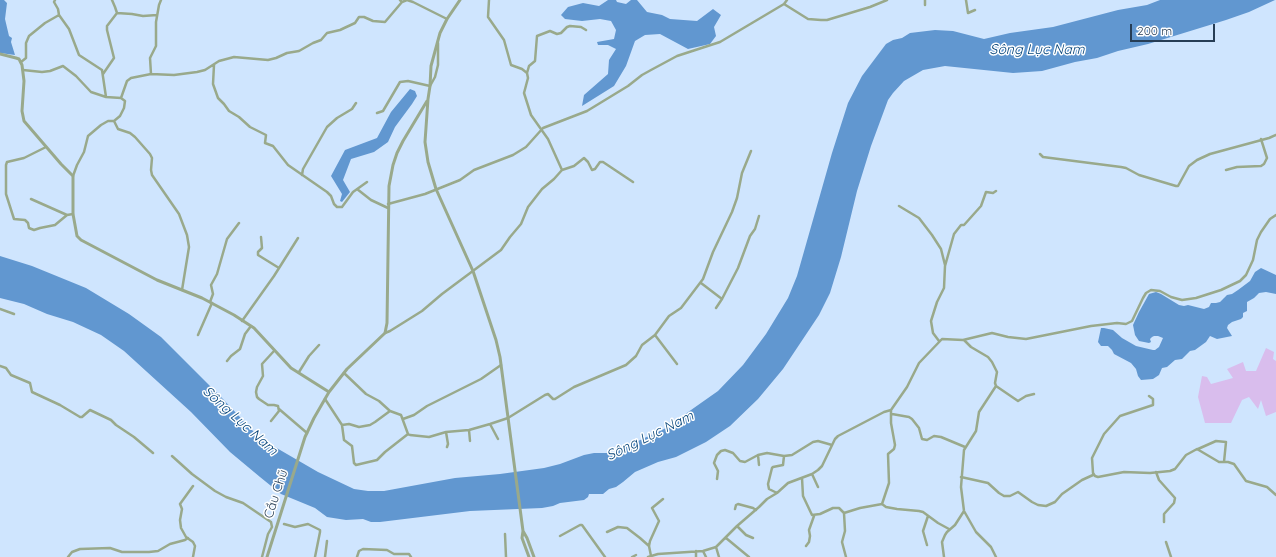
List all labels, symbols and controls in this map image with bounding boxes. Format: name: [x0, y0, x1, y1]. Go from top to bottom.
scale bar: [1132, 16, 1217, 42]
text: 200 m: [1137, 23, 1172, 38]
water label: Sông Lục Nam: [990, 42, 1084, 58]
water label: Sông Lục Nam: [199, 383, 281, 459]
water label: Sông Lục Nam: [604, 408, 696, 464]
street label: Cầu Chũ: [261, 468, 291, 520]

